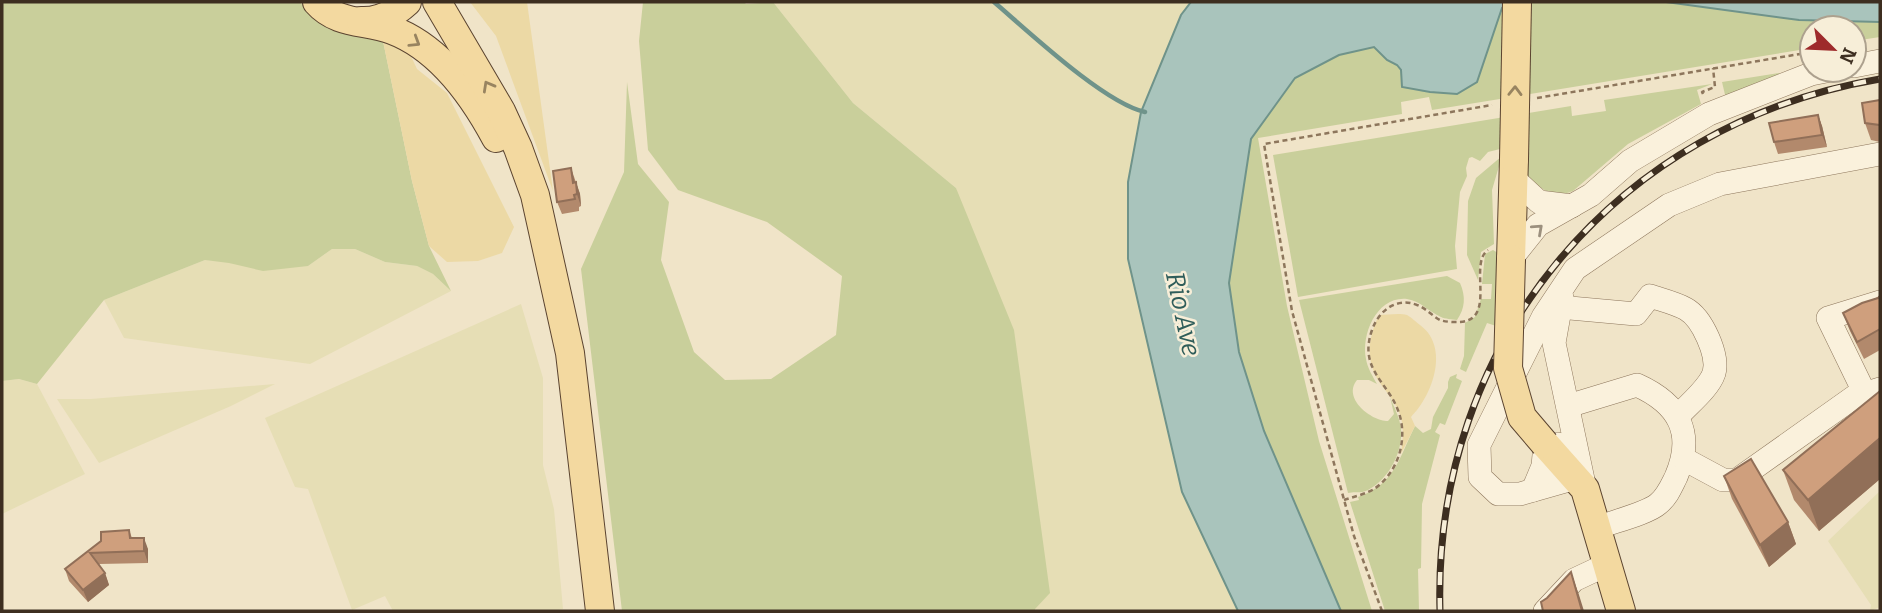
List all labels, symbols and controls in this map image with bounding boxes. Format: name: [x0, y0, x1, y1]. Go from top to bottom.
north arrow: [1798, 14, 1868, 84]
one-way arrow: [407, 34, 420, 47]
text: N: [1834, 44, 1862, 67]
one-way arrow: [483, 81, 497, 94]
one-way arrow: [1508, 85, 1523, 96]
one-way arrow: [1530, 224, 1543, 237]
water label: Rio Ave: [1159, 269, 1207, 359]

